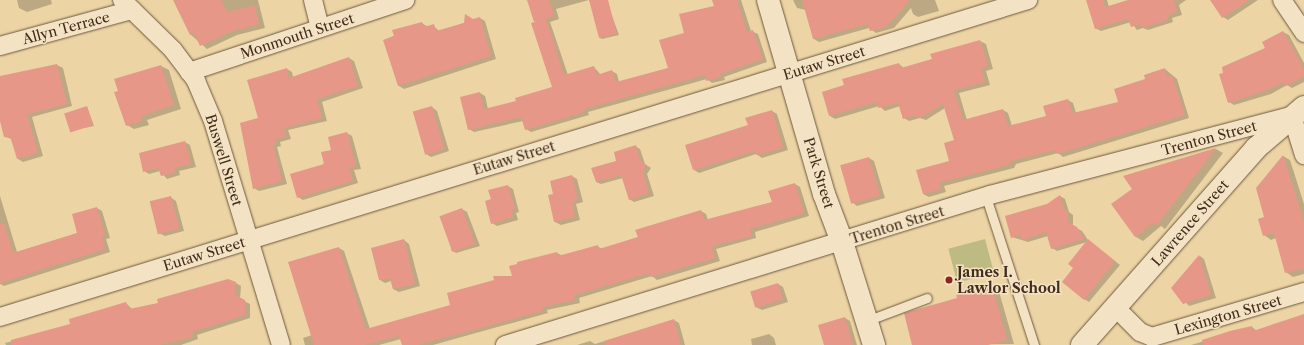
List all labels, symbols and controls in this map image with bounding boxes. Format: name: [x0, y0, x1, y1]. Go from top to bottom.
street label: Allyn Terrace: [20, 8, 112, 48]
street label: Monmouth Street: [238, 10, 356, 62]
street label: Eutaw Street: [781, 43, 867, 83]
street label: Buswell Street: [202, 112, 246, 208]
street label: Trenton Street: [1160, 117, 1258, 159]
street label: Park Street: [800, 135, 838, 211]
street label: Eutaw Street: [471, 138, 557, 178]
street label: Lawrence Street: [1148, 176, 1232, 270]
street label: Trenton Street: [848, 203, 946, 247]
street label: Eutaw Street: [161, 234, 247, 274]
place label: James I. Lawlor School: [957, 264, 1061, 296]
marker: James I. Lawlor School: [944, 275, 954, 285]
street label: Lexington Street: [1172, 292, 1284, 338]

